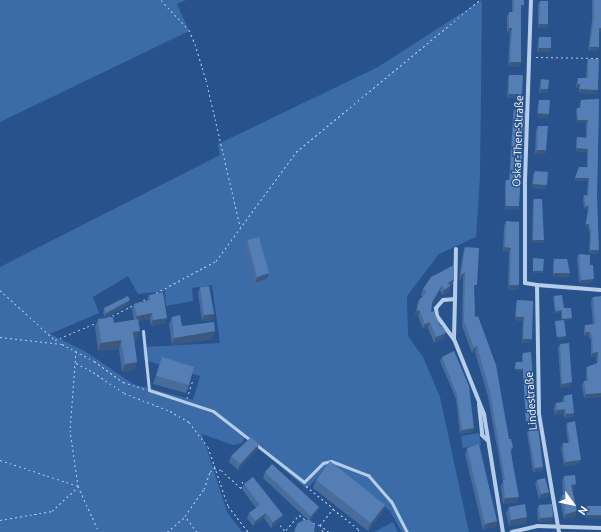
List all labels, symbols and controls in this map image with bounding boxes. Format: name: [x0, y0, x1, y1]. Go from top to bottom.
street label: Oskar-Then-Straße: [510, 95, 526, 187]
street label: Lindestraße: [522, 371, 540, 431]
north arrow: [553, 484, 593, 524]
text: N: [576, 504, 590, 517]

